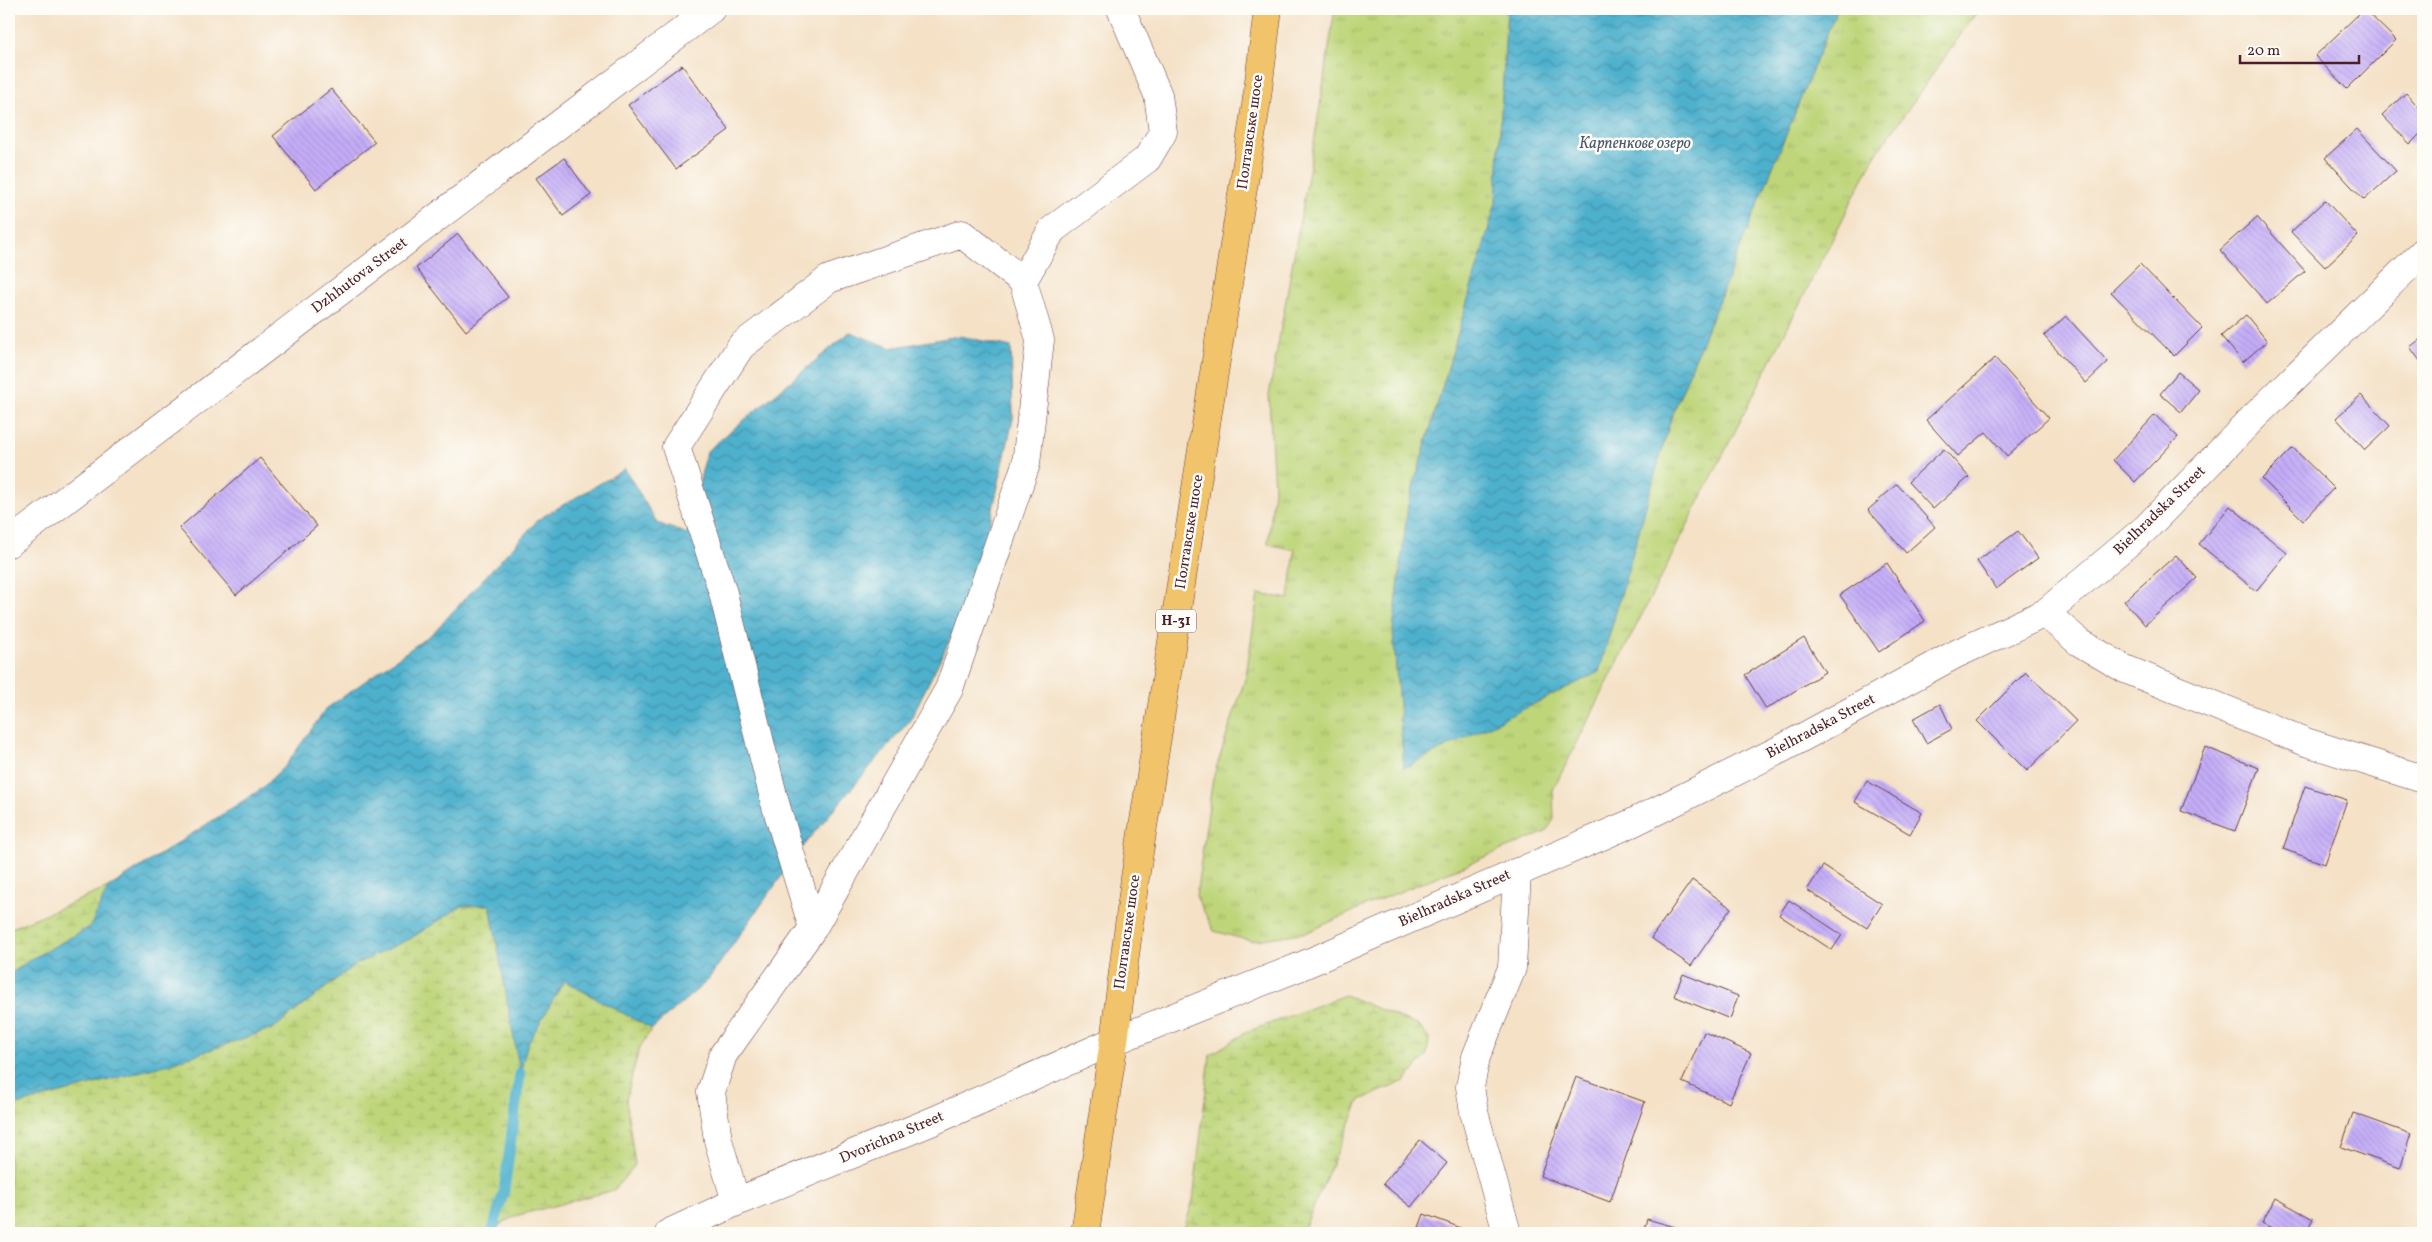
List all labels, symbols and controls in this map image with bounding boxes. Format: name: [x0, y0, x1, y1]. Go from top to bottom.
scale bar: [2240, 32, 2358, 64]
text: 20 m: [2247, 41, 2280, 62]
street label: Полтавське шосе: [1233, 73, 1269, 191]
water label: Карпенкове озеро: [1579, 133, 1692, 155]
street label: Dzhhutova Street: [308, 233, 412, 319]
street label: Bielhradska Street: [2109, 461, 2211, 561]
street label: Полтавське шосе: [1171, 473, 1209, 591]
road number: Н-31: [1156, 610, 1196, 632]
street label: Bielhradska Street: [1763, 689, 1879, 765]
street label: Bielhradska Street: [1395, 865, 1515, 933]
street label: Полтавське шосе: [1110, 873, 1146, 991]
street label: Dvorichna Street: [837, 1107, 947, 1169]

